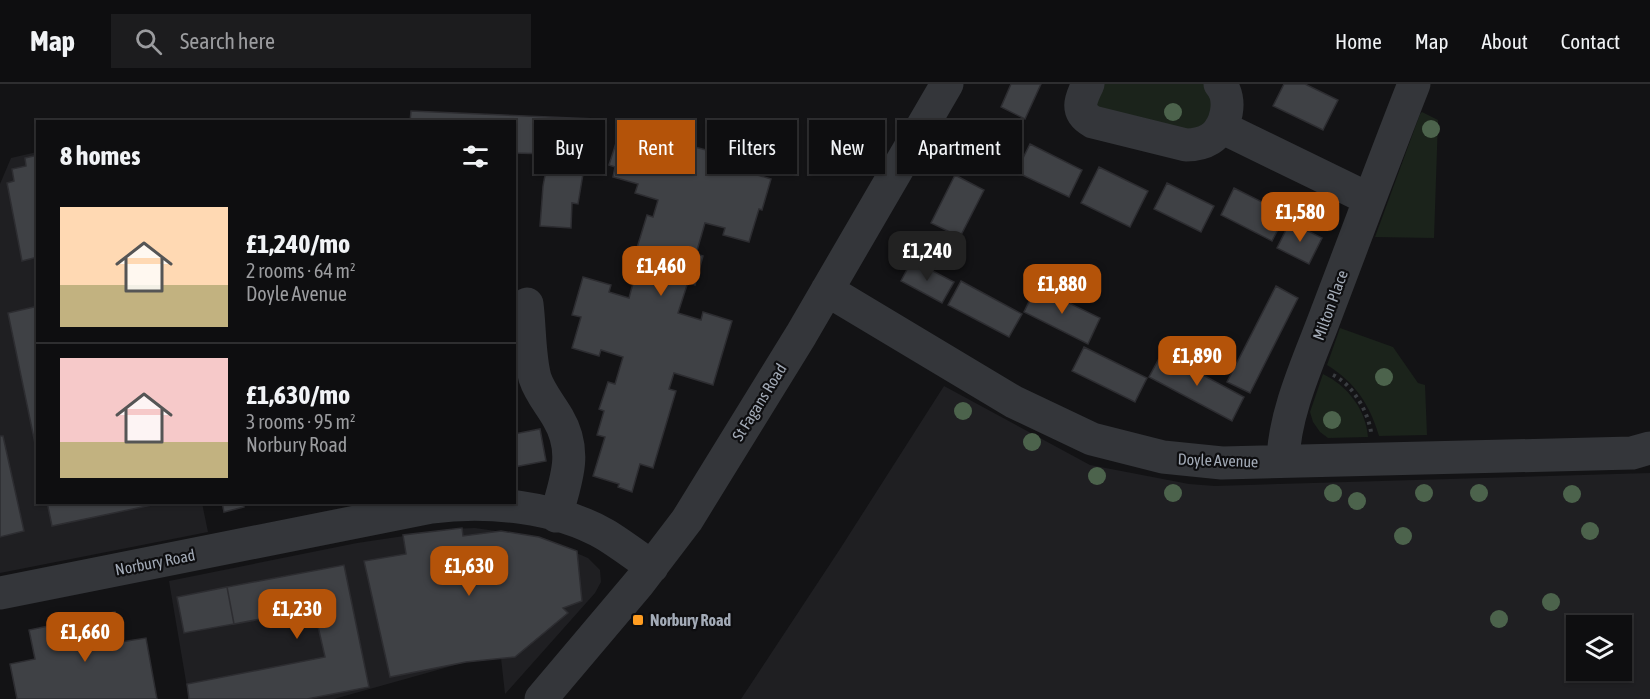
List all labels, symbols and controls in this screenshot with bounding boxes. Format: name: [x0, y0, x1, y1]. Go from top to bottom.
search box: [111, 14, 531, 68]
text: Map: [30, 25, 75, 57]
icon: search: [132, 25, 165, 58]
text: Search here: [180, 28, 275, 54]
text: Home: [1335, 29, 1382, 53]
text: Map: [1415, 29, 1449, 53]
text: About: [1482, 29, 1528, 53]
text: Contact: [1561, 29, 1620, 53]
chip: Buy: [534, 120, 605, 174]
chip: Rent: [617, 120, 695, 174]
chip: Filters: [707, 120, 797, 174]
chip: New: [809, 120, 885, 174]
chip: Apartment: [897, 120, 1022, 174]
icon: filters: [459, 140, 492, 173]
text: 8 homes: [60, 141, 140, 171]
pin: £1,580: [1251, 192, 1349, 243]
text: £1,580: [1275, 200, 1325, 223]
text: £1,240/mo: [246, 229, 350, 259]
icon: home: [108, 231, 180, 303]
pin: £1,240: [878, 231, 976, 282]
text: £1,240: [902, 239, 952, 262]
pin: £1,460: [612, 246, 710, 297]
text: £1,460: [636, 254, 686, 277]
text: 2 rooms · 64 m²: [246, 259, 356, 282]
pin: £1,880: [1013, 264, 1111, 315]
street label: Milton Place: [1309, 267, 1351, 343]
text: £1,880: [1037, 272, 1087, 295]
text: Doyle Avenue: [246, 282, 347, 305]
pin: £1,890: [1148, 336, 1246, 387]
text: £1,890: [1172, 344, 1222, 367]
street label: St Fagans Road: [728, 360, 791, 444]
text: £1,630/mo: [246, 380, 350, 410]
icon: home: [108, 382, 180, 454]
text: 3 rooms · 95 m²: [246, 410, 356, 433]
text: Norbury Road: [246, 433, 347, 456]
street label: Doyle Avenue: [1177, 450, 1259, 471]
street label: Norbury Road: [114, 545, 197, 580]
pin: £1,630: [420, 546, 518, 597]
text: £1,630: [444, 554, 494, 577]
pin: £1,230: [248, 589, 346, 640]
text: £1,230: [272, 597, 322, 620]
place label: Norbury Road: [650, 611, 731, 629]
pin: £1,660: [36, 612, 134, 663]
marker: Norbury Road: [631, 613, 645, 627]
map controls: [1566, 615, 1632, 681]
button: layers: [1566, 615, 1632, 681]
text: £1,660: [60, 620, 110, 643]

